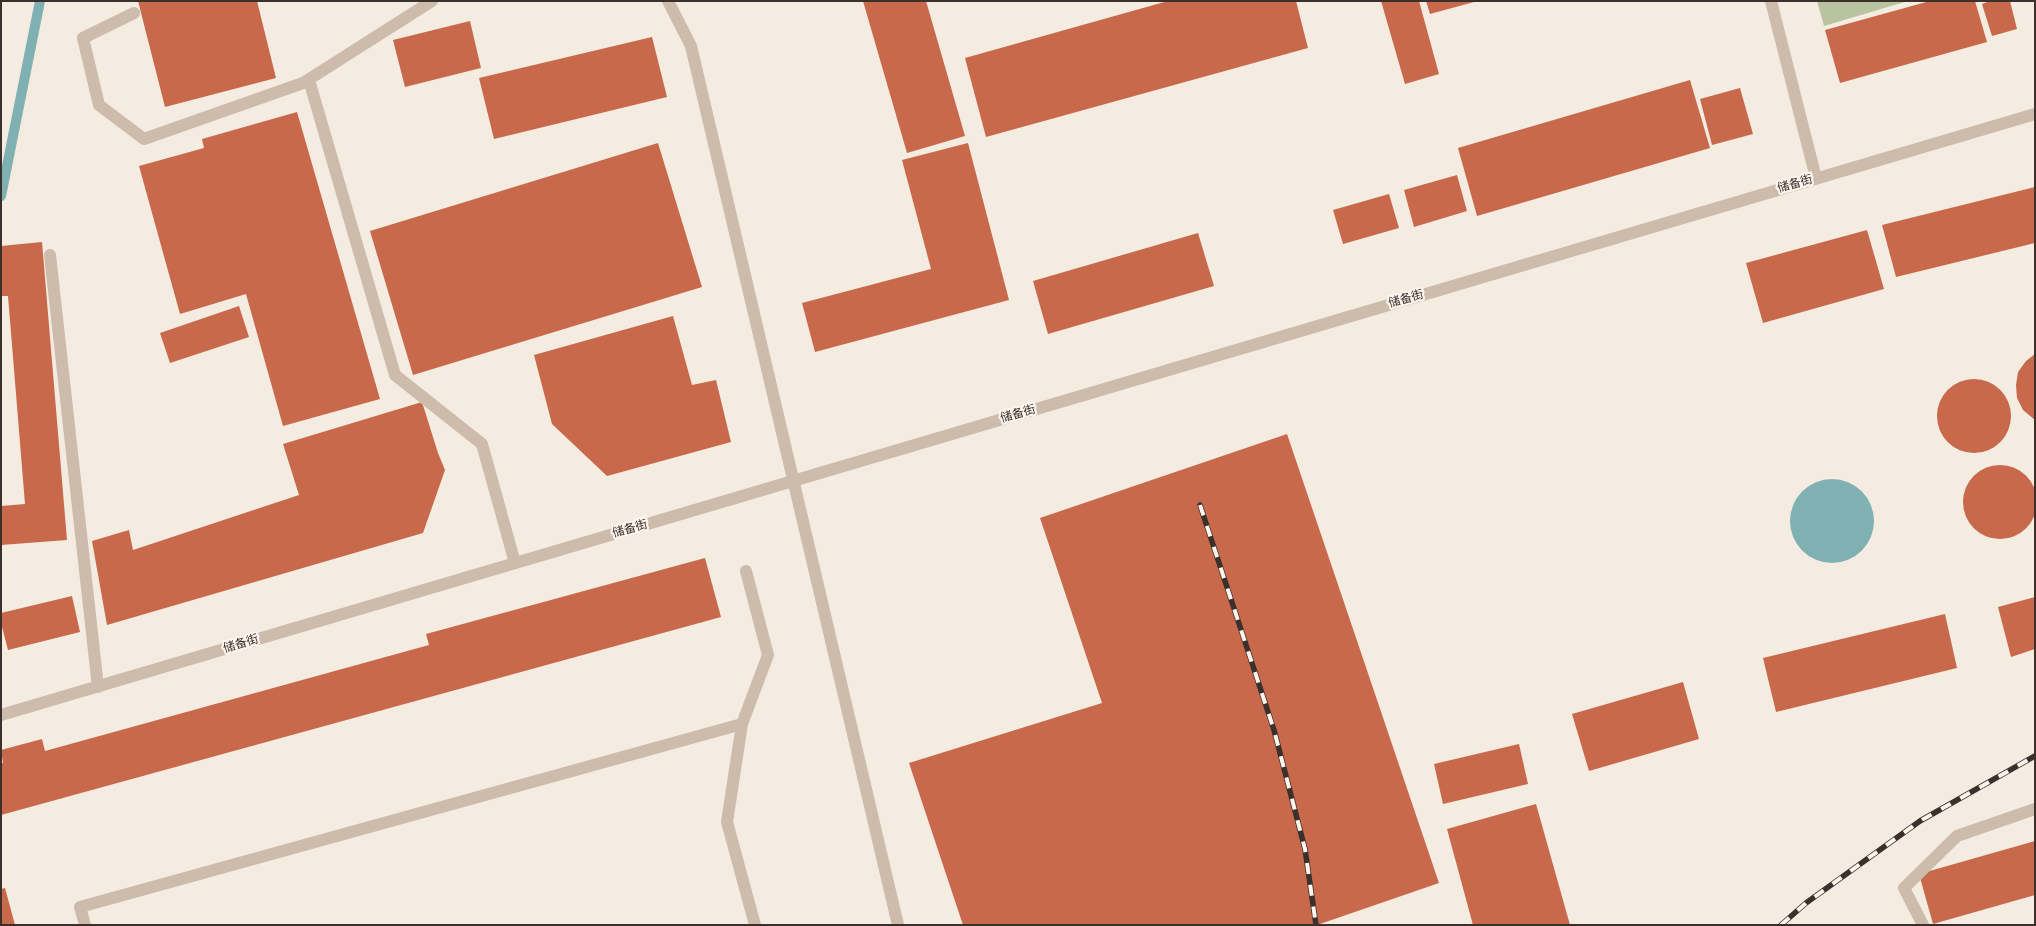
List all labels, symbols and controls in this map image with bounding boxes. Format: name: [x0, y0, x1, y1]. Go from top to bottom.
street label: 储备街: [1776, 172, 1814, 196]
street label: 储备街: [1387, 287, 1425, 311]
street label: 储备街: [999, 402, 1037, 426]
street label: 储备街: [611, 517, 649, 541]
street label: 储备街: [222, 632, 260, 656]

